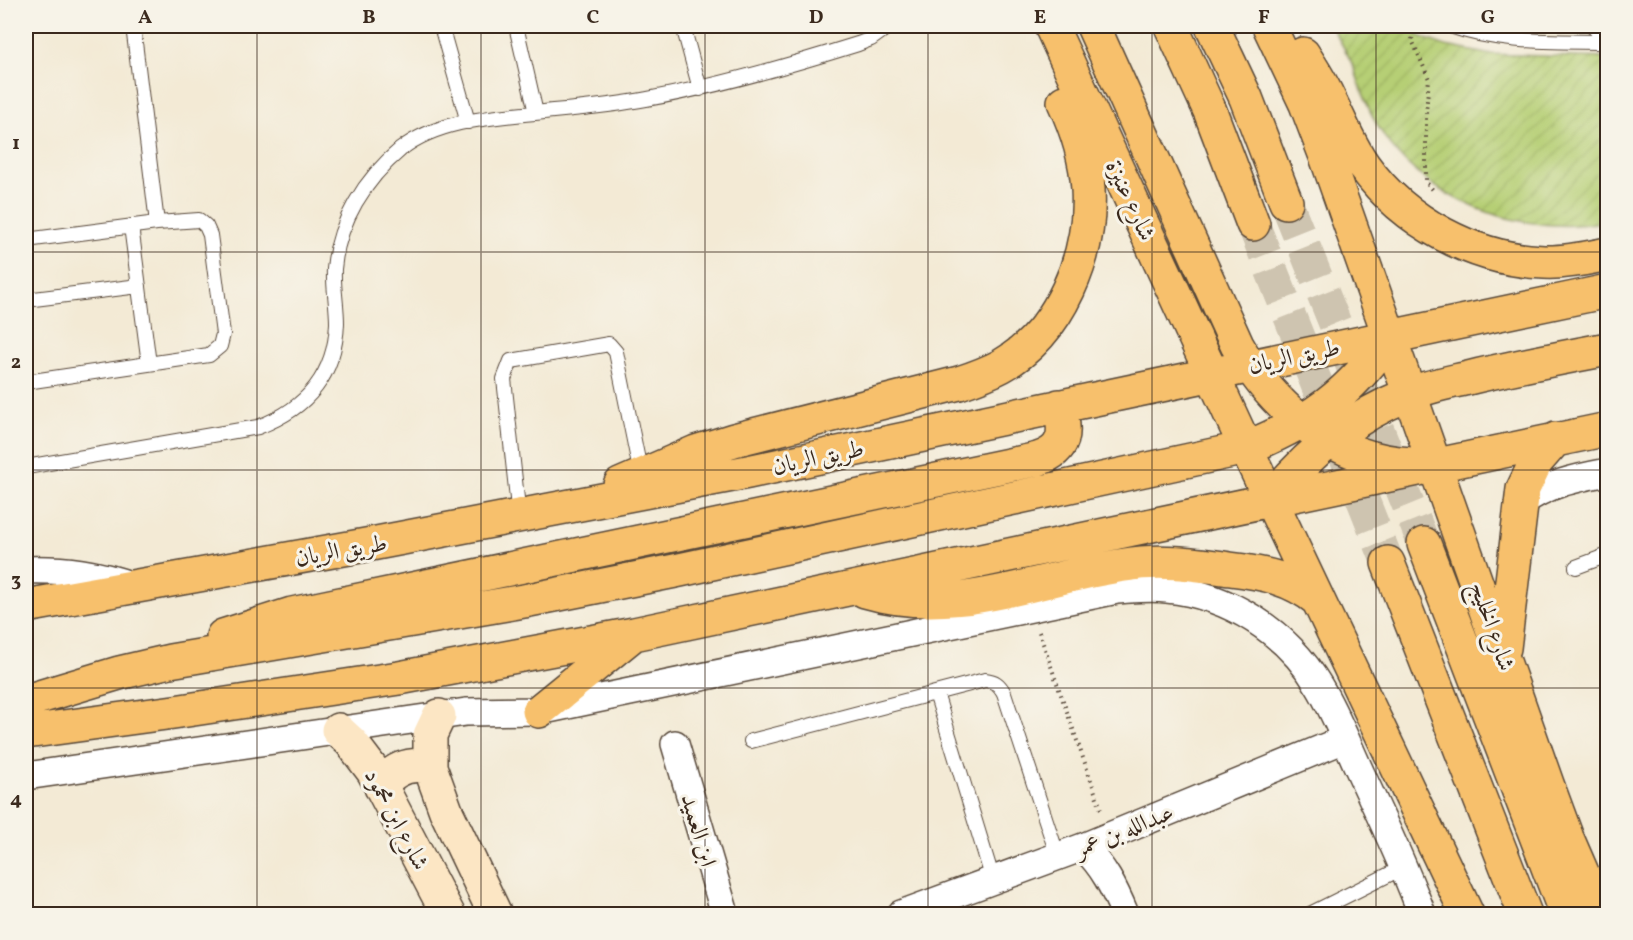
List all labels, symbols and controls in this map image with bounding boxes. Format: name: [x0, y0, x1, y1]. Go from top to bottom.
text: A: [138, 4, 152, 32]
text: B: [362, 4, 376, 32]
text: C: [587, 4, 600, 32]
text: D: [809, 4, 823, 32]
text: E: [1034, 4, 1046, 32]
text: F: [1258, 4, 1270, 32]
text: G: [1481, 4, 1495, 32]
text: 1: [12, 130, 20, 158]
street label: شارع عنيزة: [1095, 155, 1163, 247]
street label: طريق الريان: [1245, 332, 1343, 384]
text: 2: [11, 349, 21, 377]
street label: طريق الريان: [769, 433, 867, 485]
street label: طريق الريان: [293, 527, 390, 577]
text: 3: [11, 567, 21, 595]
street label: شارع الخليج: [1458, 577, 1522, 677]
street label: شارع ابن محمود: [353, 763, 436, 877]
text: 4: [10, 786, 22, 814]
street label: ابن العميد: [670, 790, 724, 871]
street label: عبدالله بن عمر: [1067, 797, 1179, 868]

